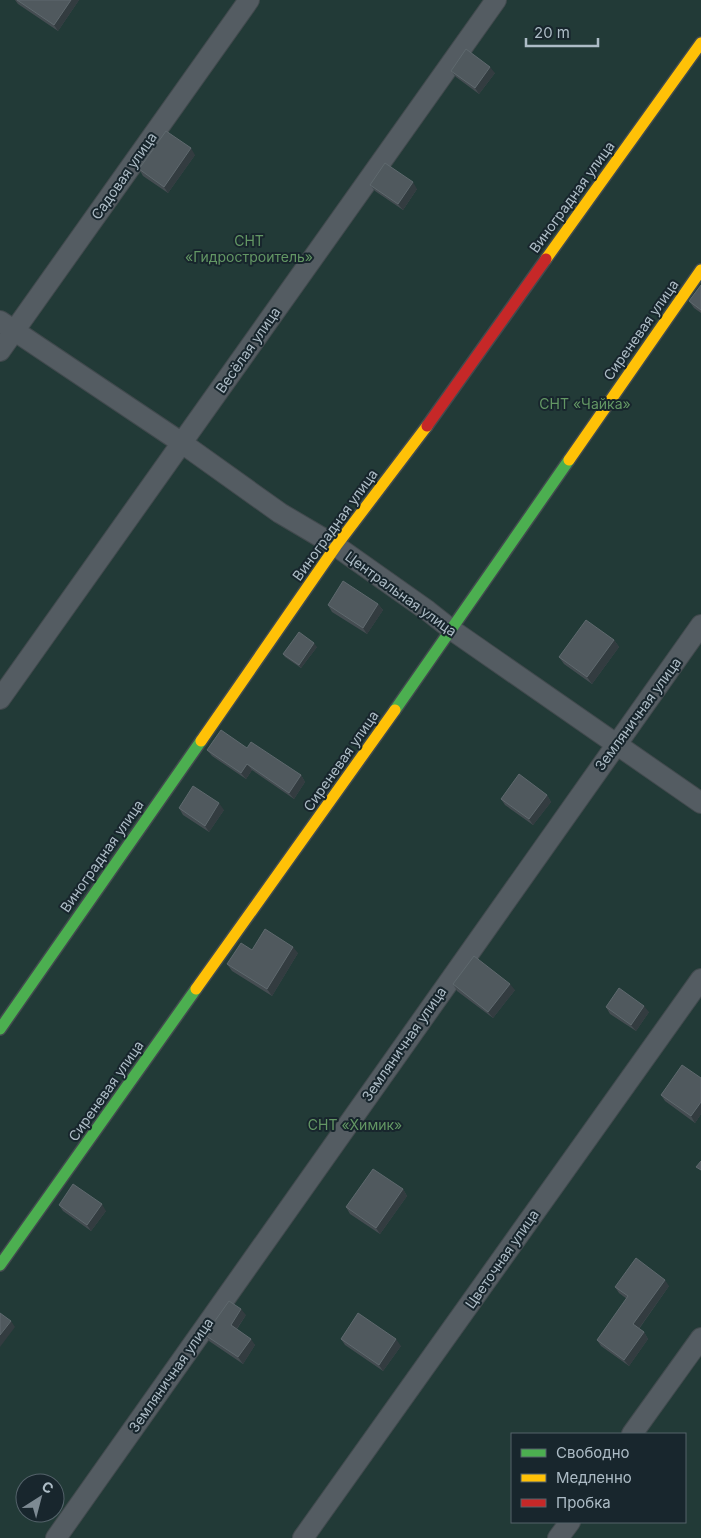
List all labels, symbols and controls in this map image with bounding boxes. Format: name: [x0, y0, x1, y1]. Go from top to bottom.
scale bar: [526, 15, 598, 47]
text: 20 m: [534, 23, 570, 42]
street label: Садовая улица: [87, 129, 160, 223]
street label: Виноградная улица: [526, 138, 618, 256]
park label: СНТ «Гидростроитель»: [185, 232, 313, 265]
street label: Сиреневая улица: [600, 276, 682, 383]
street label: Весёлая улица: [212, 304, 283, 396]
park label: СНТ «Чайка»: [539, 395, 631, 412]
street label: Виноградная улица: [289, 466, 381, 584]
street label: Центральная улица: [342, 548, 460, 640]
street label: Земляничная улица: [591, 654, 684, 774]
street label: Сиреневая улица: [300, 707, 382, 814]
street label: Виноградная улица: [56, 796, 147, 915]
street label: Земляничная улица: [358, 983, 449, 1104]
street label: Сиреневая улица: [65, 1037, 147, 1144]
park label: СНТ «Химик»: [308, 1116, 402, 1133]
street label: Цветочная улица: [461, 1206, 542, 1311]
street label: Земляничная улица: [125, 1314, 216, 1435]
legend: [511, 1433, 686, 1523]
text: Свободно: [556, 1443, 630, 1462]
text: Медленно: [556, 1468, 632, 1487]
north arrow: [15, 1473, 65, 1523]
text: С: [39, 1477, 57, 1497]
text: Пробка: [556, 1493, 611, 1512]

